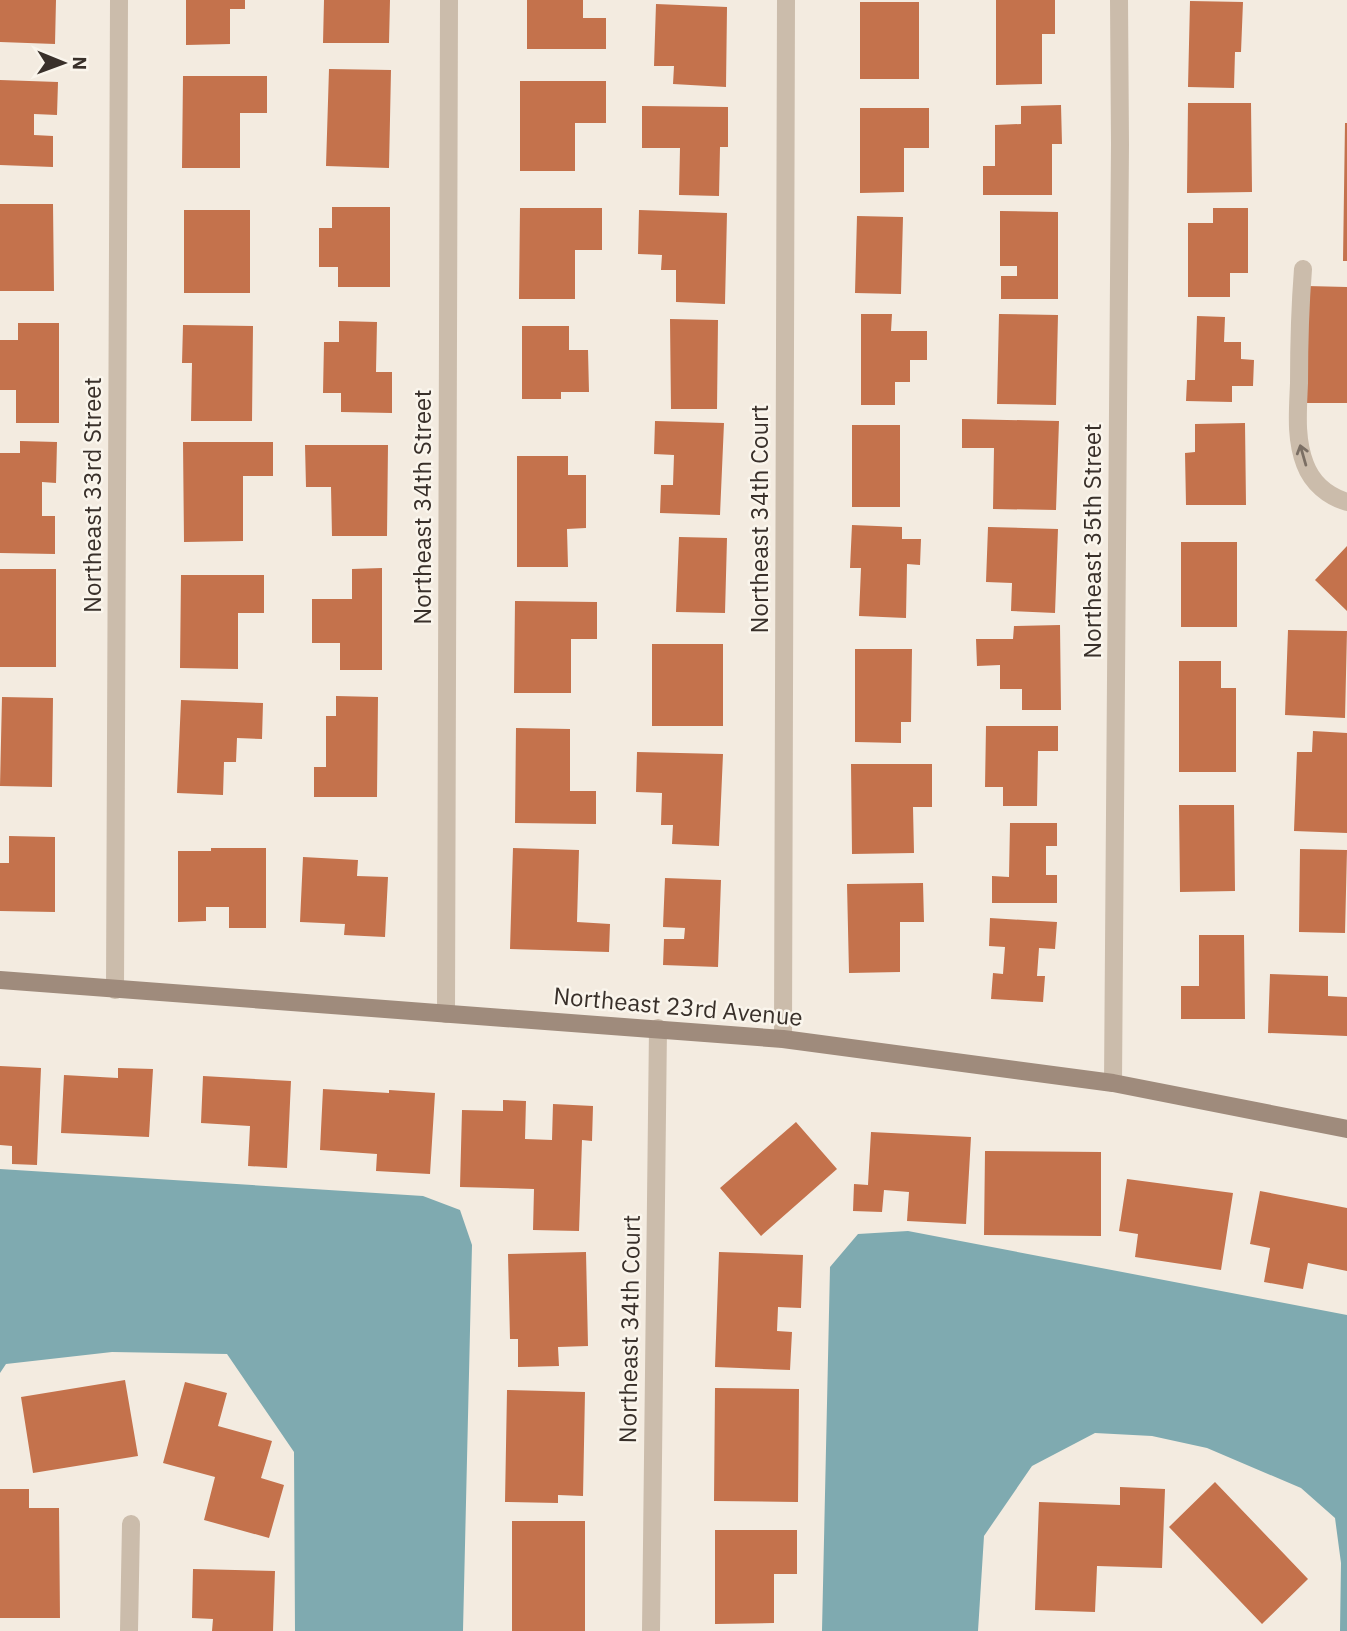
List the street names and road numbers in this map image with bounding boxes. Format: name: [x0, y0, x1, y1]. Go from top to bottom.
street label: Northeast 33rd Street: [76, 377, 108, 613]
street label: Northeast 34th Street: [406, 389, 438, 625]
street label: Northeast 34th Court: [743, 405, 775, 633]
street label: Northeast 35th Street: [1076, 423, 1108, 659]
street label: Northeast 23rd Avenue: [552, 979, 804, 1033]
street label: Northeast 34th Court: [611, 1214, 647, 1444]

